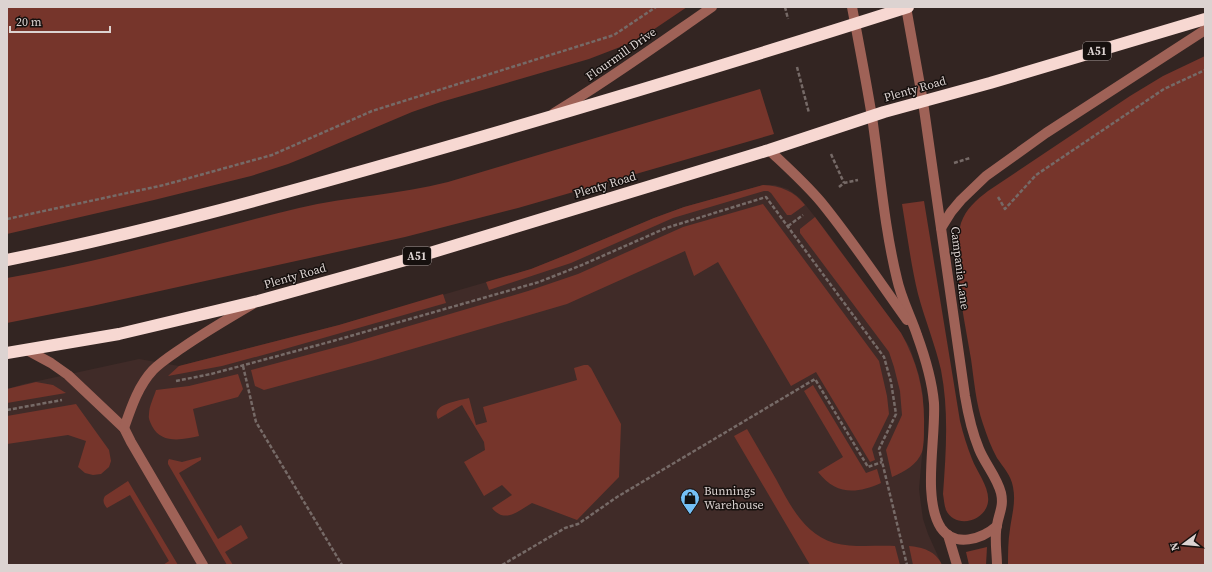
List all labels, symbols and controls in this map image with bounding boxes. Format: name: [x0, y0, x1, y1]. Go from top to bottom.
scale bar: [10, 8, 110, 34]
text: 20 m: [16, 14, 42, 30]
street label: Flourmill Drive: [583, 24, 659, 84]
road number: A51: [1083, 42, 1111, 60]
street label: Plenty Road: [882, 72, 948, 106]
street label: Plenty Road: [572, 168, 638, 202]
street label: Campania Lane: [947, 226, 973, 310]
road number: A51: [403, 247, 431, 265]
street label: Plenty Road: [262, 259, 328, 293]
place label: Bunnings Warehouse: [704, 483, 764, 513]
shop icon: Bunnings Warehouse: [679, 487, 701, 515]
north arrow: [1164, 524, 1204, 564]
text: N: [1167, 541, 1183, 553]

